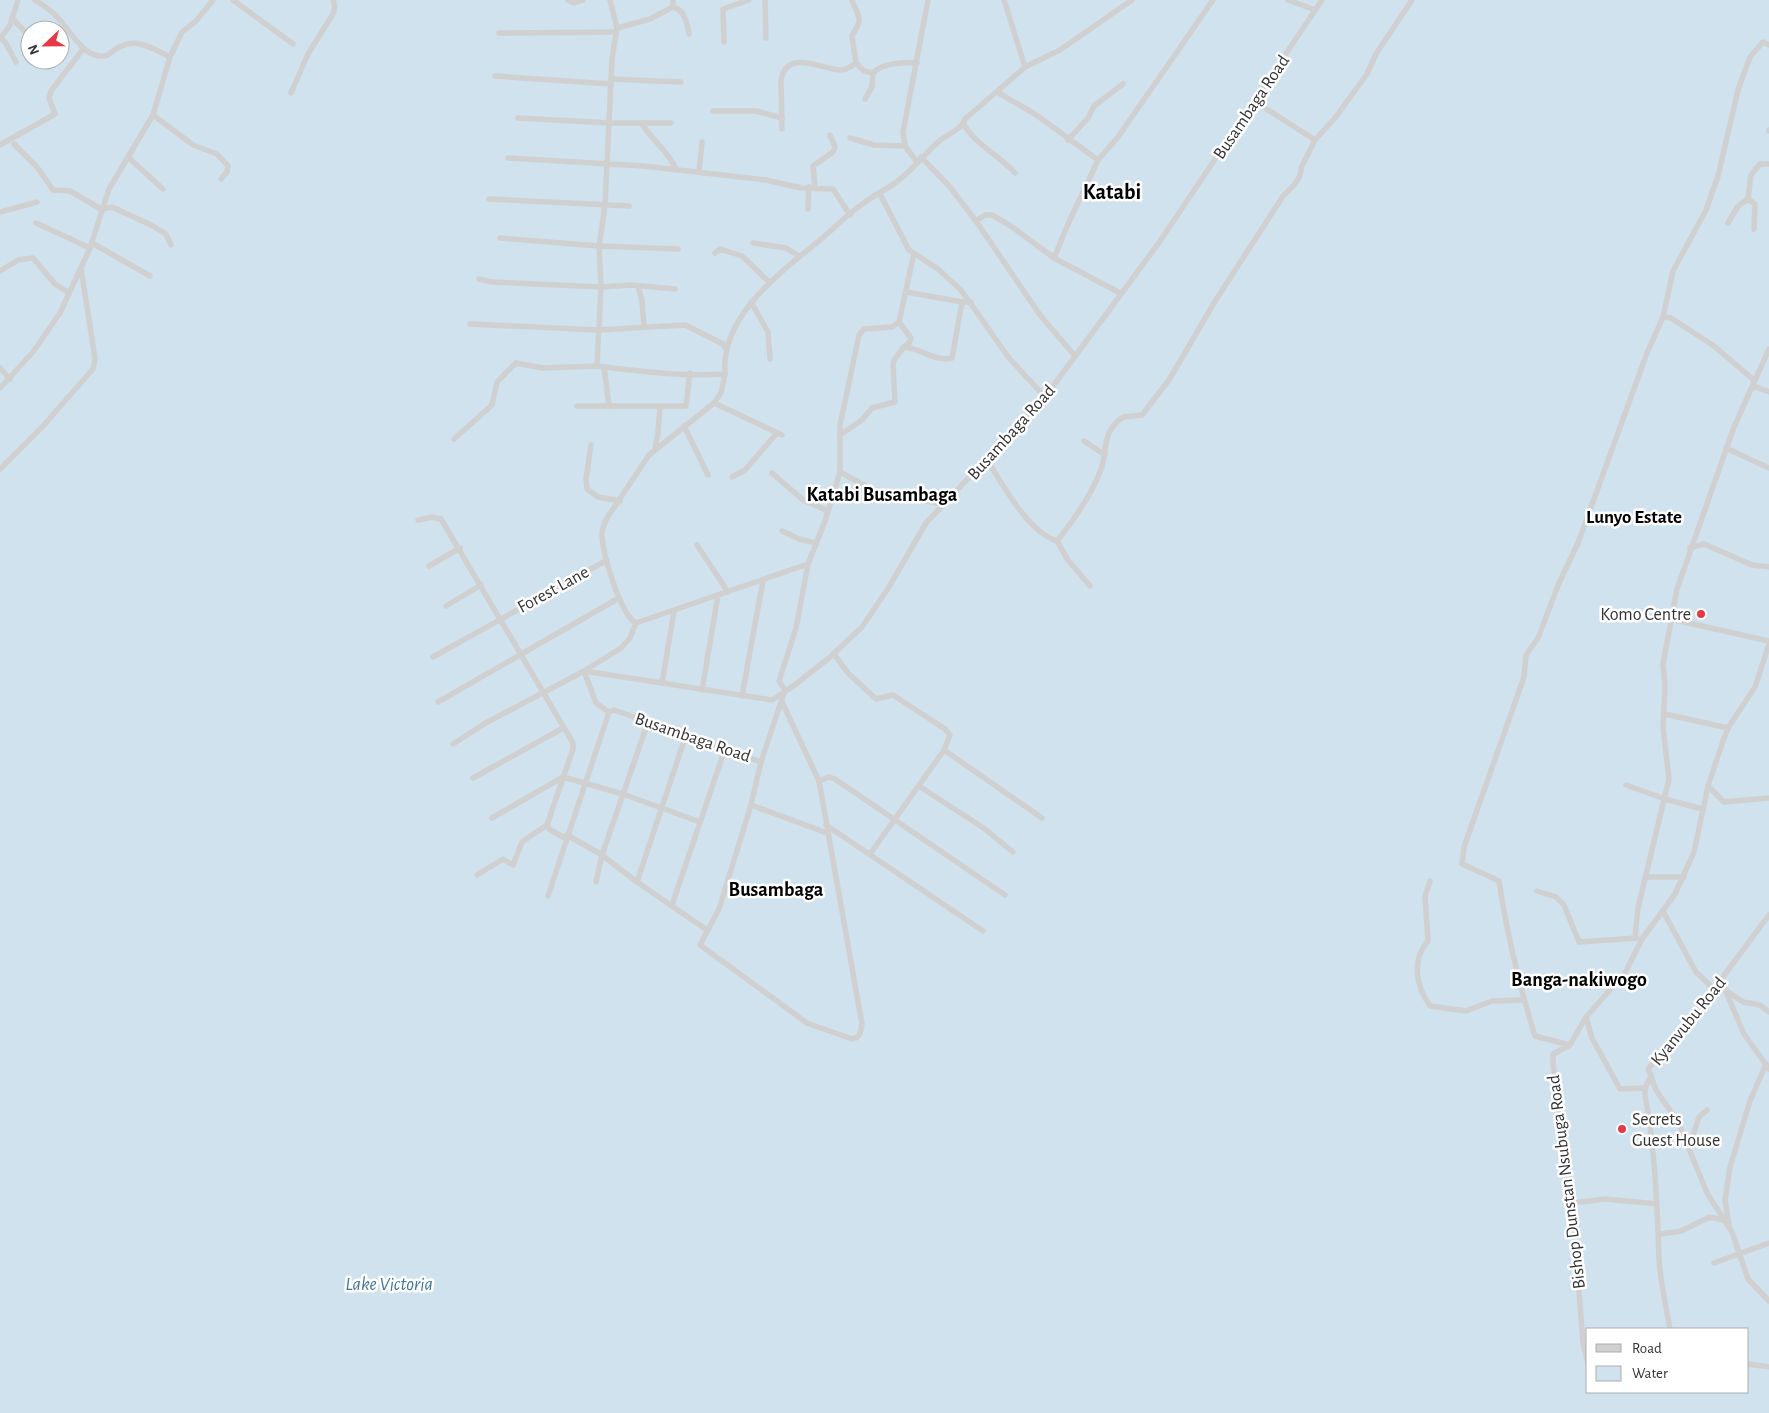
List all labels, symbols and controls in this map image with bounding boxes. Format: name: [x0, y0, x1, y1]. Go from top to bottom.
north arrow: [20, 20, 70, 70]
text: N: [26, 42, 42, 57]
street label: Busambaga Road: [1210, 52, 1293, 163]
district label: Katabi: [1083, 181, 1141, 203]
street label: Busambaga Road: [964, 382, 1059, 484]
district label: Katabi Busambaga: [807, 485, 958, 505]
district label: Lunyo Estate: [1586, 508, 1682, 527]
street label: Forest Lane: [515, 563, 592, 617]
place label: Komo Centre: [1600, 606, 1691, 624]
marker: Komo Centre: [1695, 608, 1707, 620]
street label: Busambaga Road: [632, 710, 753, 766]
district label: Busambaga: [729, 880, 824, 900]
district label: Banga-nakiwogo: [1511, 970, 1647, 990]
street label: Kyanvubu Road: [1648, 974, 1730, 1069]
street label: Bishop Dunstan Nsubuga Road: [1545, 1074, 1589, 1290]
place label: Secrets Guest House: [1632, 1111, 1720, 1150]
marker: Secrets Guest House: [1616, 1123, 1628, 1135]
water label: Lake Victoria: [345, 1275, 433, 1294]
legend: [1586, 1328, 1749, 1393]
text: Road: [1632, 1341, 1662, 1356]
text: Water: [1632, 1366, 1668, 1381]

